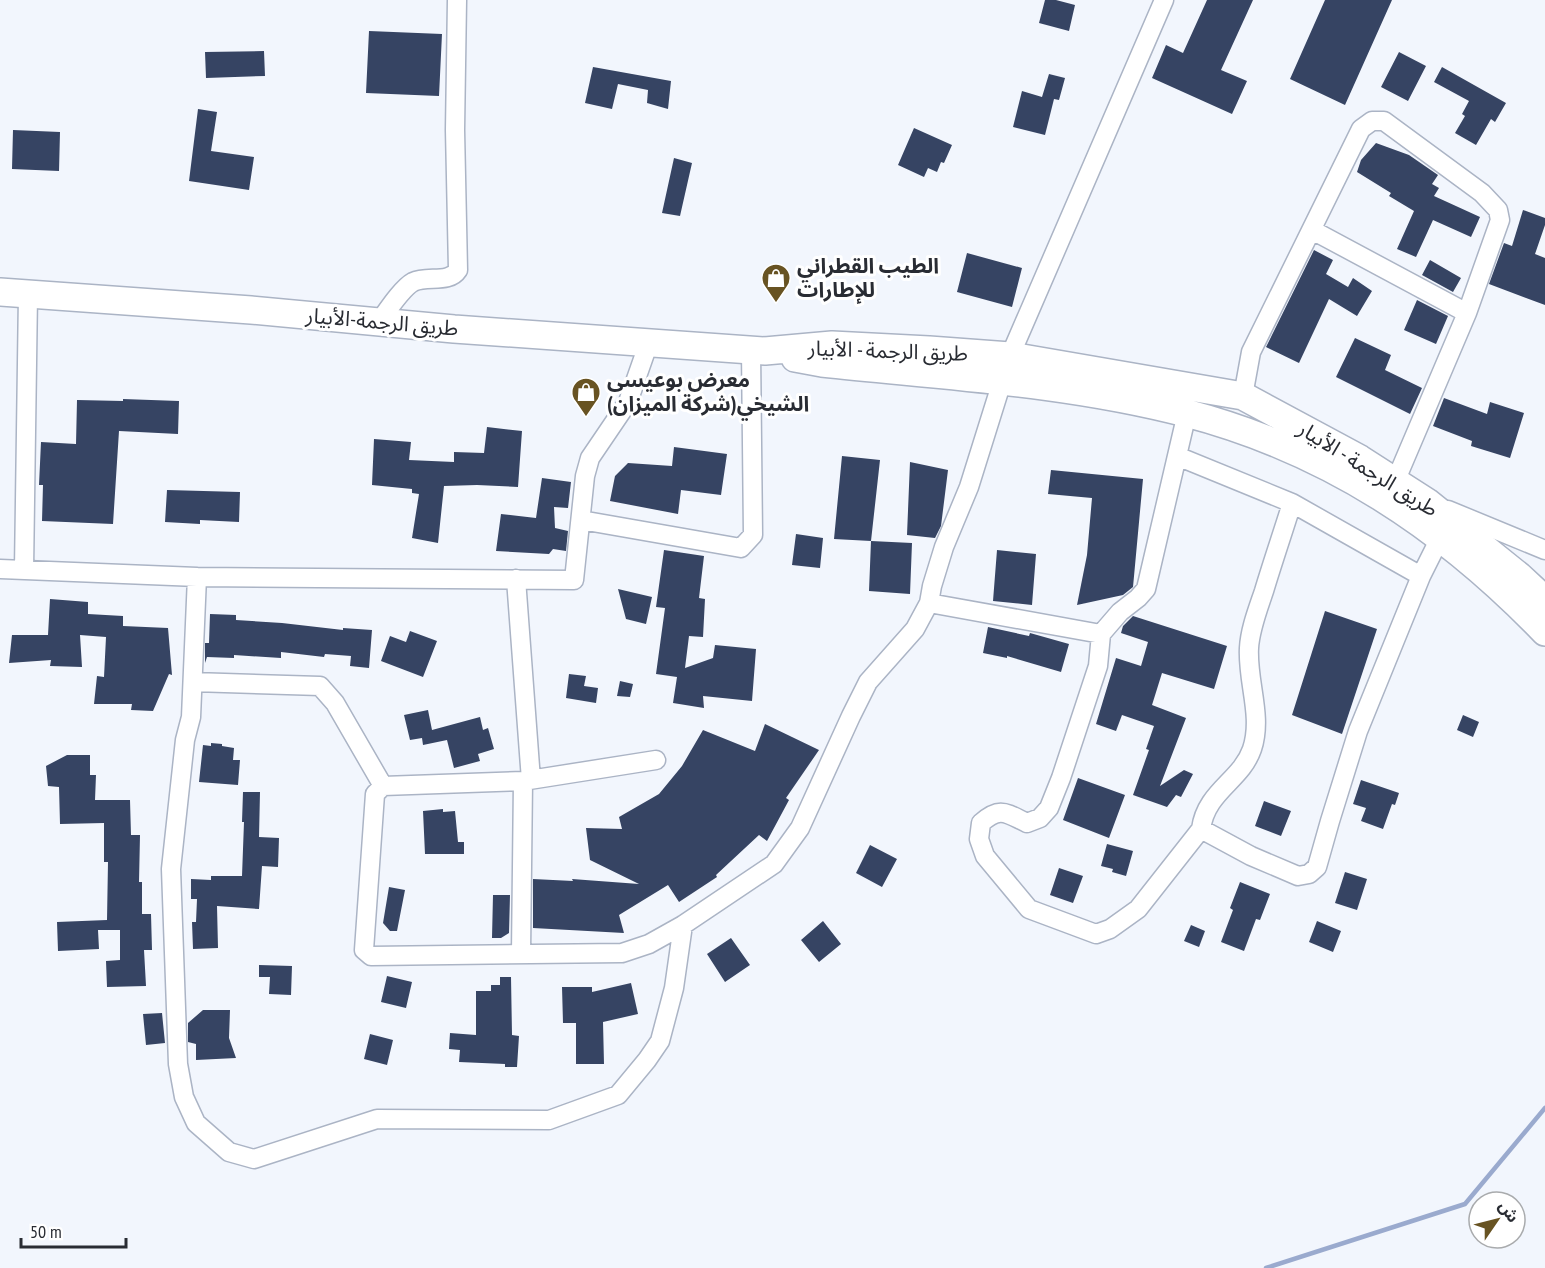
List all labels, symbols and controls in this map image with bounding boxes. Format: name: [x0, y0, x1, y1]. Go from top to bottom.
place label: الطيب القطراني للإطارات: [797, 252, 939, 304]
shop icon: الطيب القطراني للإطارات: [760, 262, 792, 304]
street label: طريق الرجمة-الأبيار: [304, 301, 459, 342]
street label: طريق الرجمة - الأبيار: [807, 334, 969, 367]
place label: معرض بوعيسى الشيخي(شركة الميزان): [607, 366, 809, 421]
shop icon: معرض بوعيسى الشيخي(شركة الميزان): [570, 376, 602, 418]
street label: طريق الرجمة - الأبيار: [1292, 414, 1443, 522]
north arrow: [1467, 1190, 1527, 1250]
text: ش: [1495, 1197, 1524, 1226]
scale bar: [21, 1211, 126, 1249]
text: 50 m: [30, 1220, 62, 1243]

